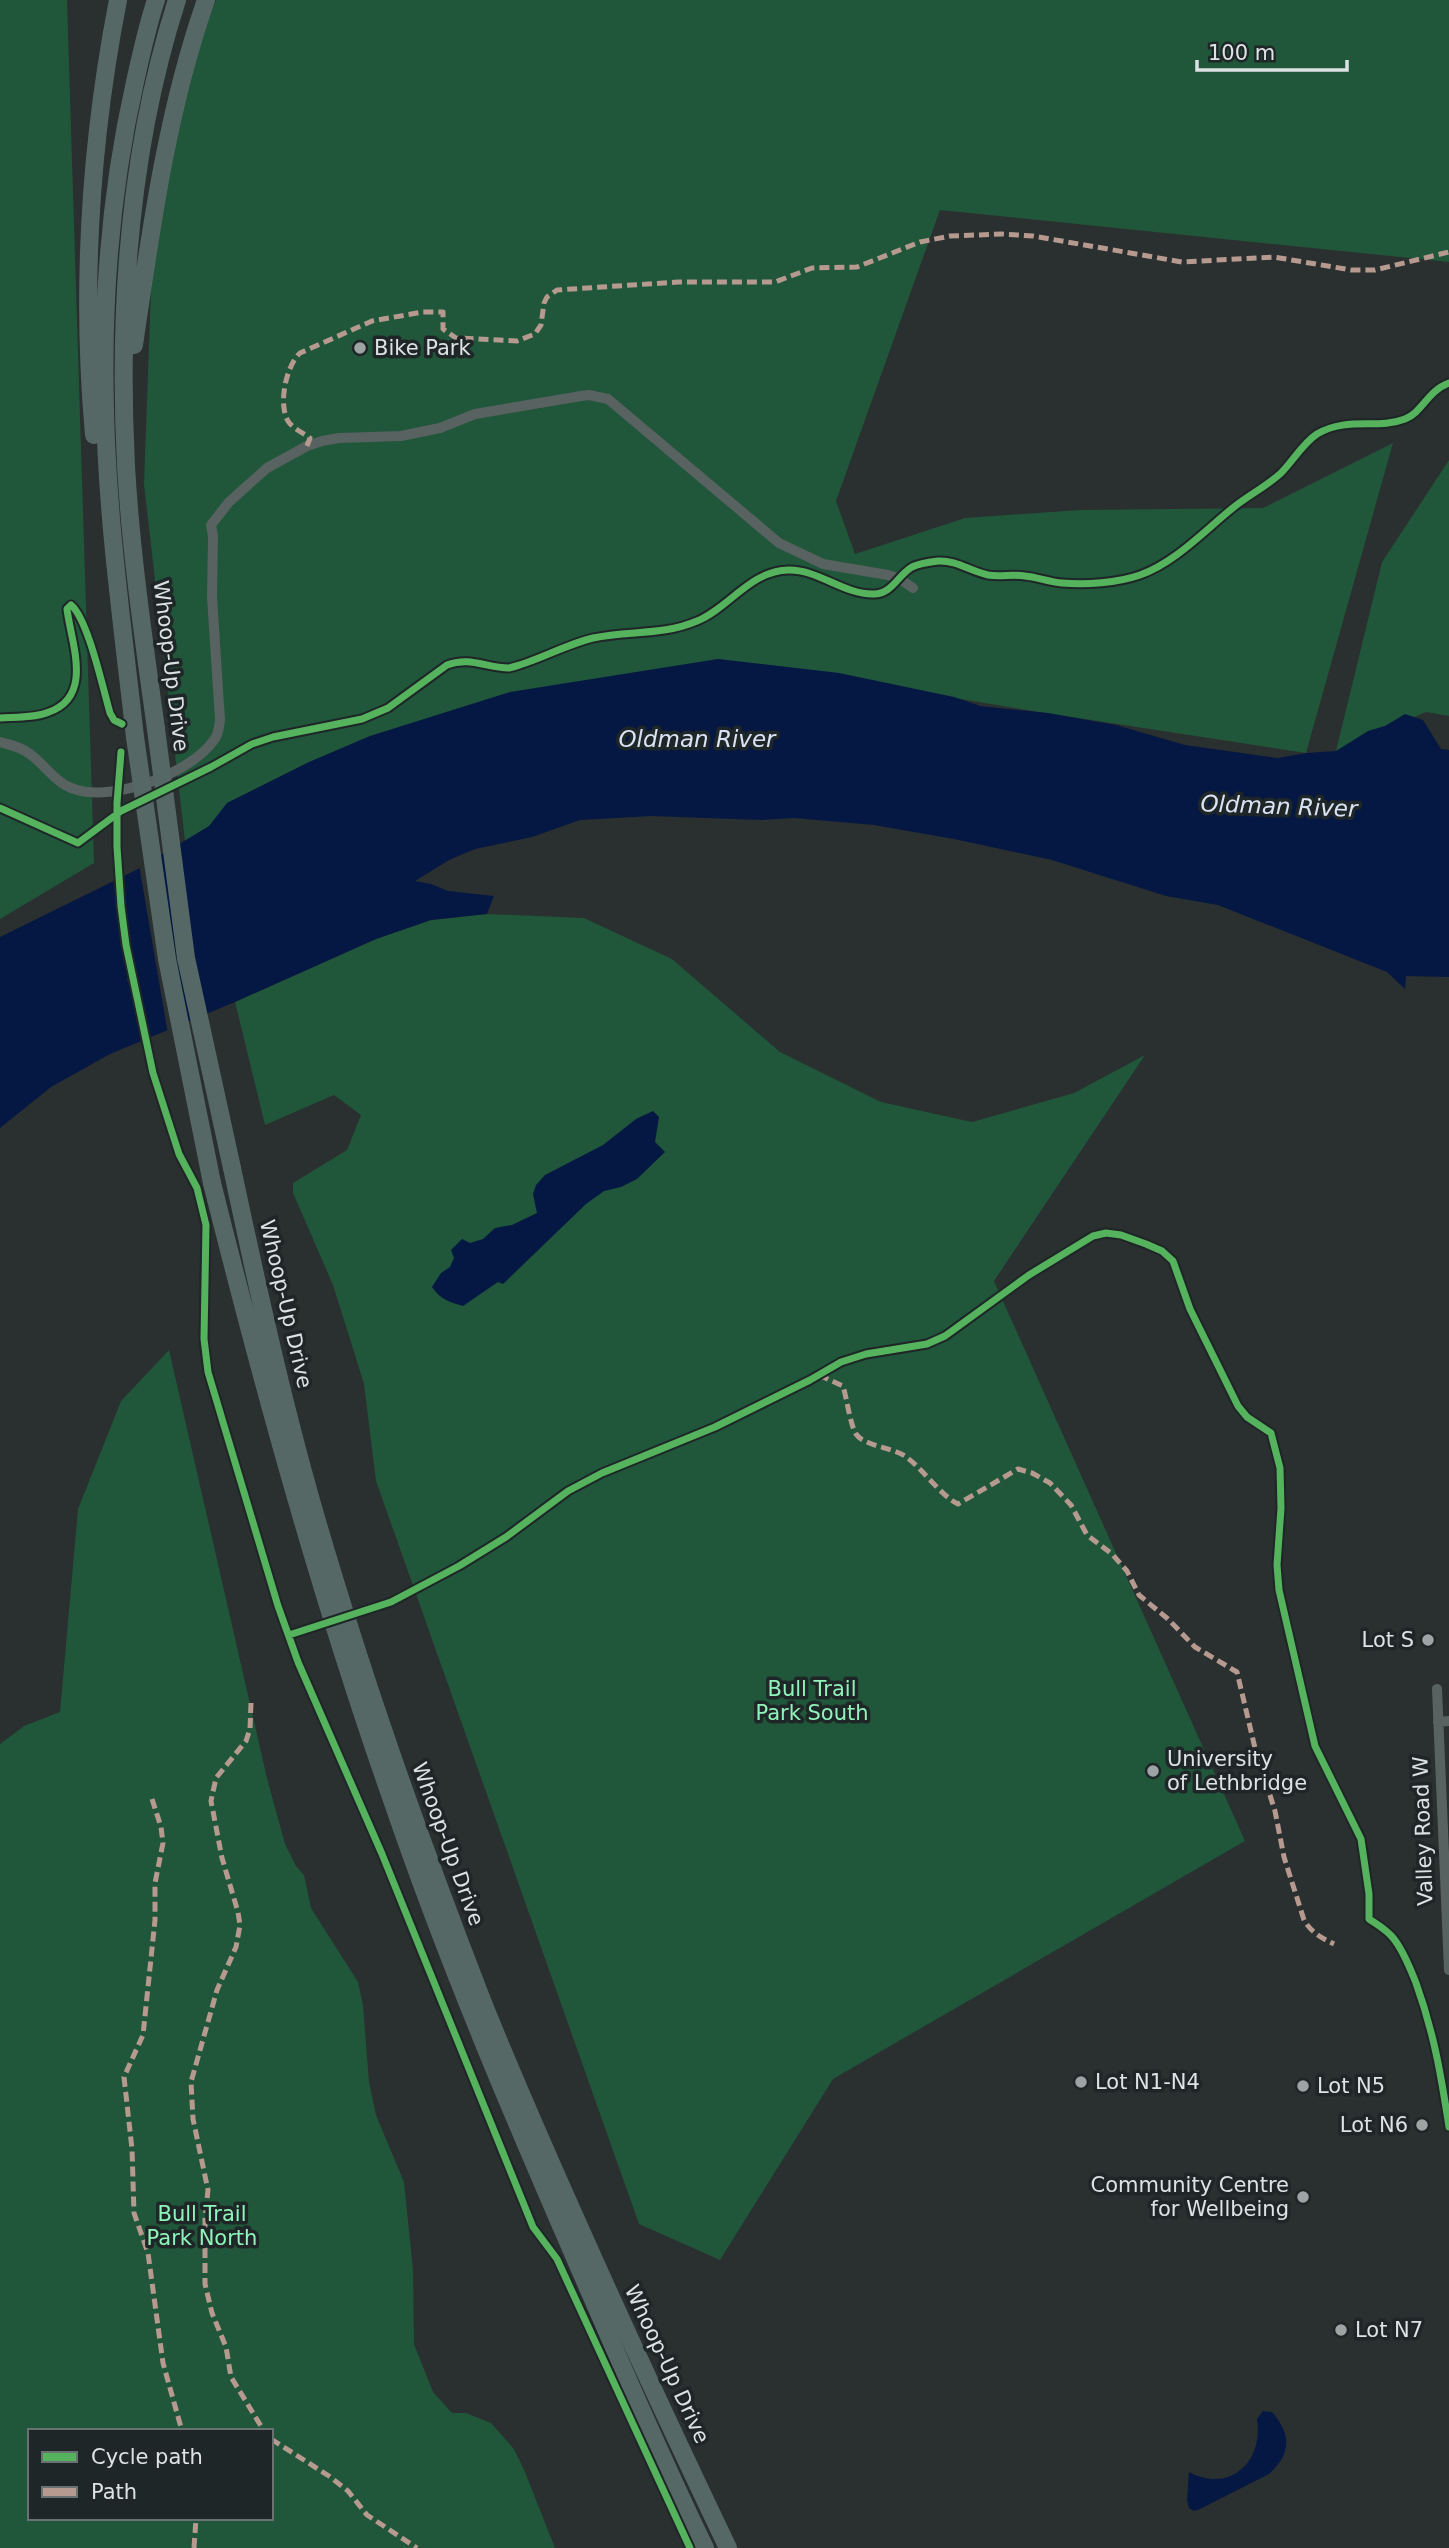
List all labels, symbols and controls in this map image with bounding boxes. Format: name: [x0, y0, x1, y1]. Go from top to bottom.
scale bar: [1197, 28, 1348, 72]
text: 100 m: [1208, 41, 1275, 65]
place label: Bike Park: [374, 336, 471, 360]
marker: Bike Park: [352, 340, 368, 356]
street label: Whoop-Up Drive: [149, 579, 193, 753]
water label: Oldman River: [618, 726, 777, 752]
water label: Oldman River: [1200, 790, 1359, 822]
street label: Whoop-Up Drive: [255, 1217, 317, 1391]
place label: Lot S: [1362, 1628, 1414, 1652]
marker: Lot S: [1420, 1632, 1436, 1648]
park label: Bull Trail Park South: [755, 1677, 869, 1725]
place label: University of Lethbridge: [1167, 1747, 1307, 1795]
street label: Valley Road W: [1408, 1756, 1438, 1906]
street label: Whoop-Up Drive: [407, 1759, 489, 1929]
marker: University of Lethbridge: [1145, 1763, 1161, 1779]
place label: Lot N1-N4: [1095, 2070, 1200, 2094]
marker: Lot N1-N4: [1073, 2074, 1089, 2090]
place label: Lot N5: [1317, 2074, 1385, 2098]
marker: Lot N5: [1295, 2078, 1311, 2094]
place label: Lot N6: [1340, 2113, 1408, 2137]
marker: Lot N6: [1414, 2117, 1430, 2133]
place label: Community Centre for Wellbeing: [1091, 2173, 1289, 2221]
marker: Community Centre for Wellbeing: [1295, 2189, 1311, 2205]
park label: Bull Trail Park North: [147, 2202, 257, 2250]
street label: Whoop-Up Drive: [620, 2281, 714, 2447]
place label: Lot N7: [1355, 2318, 1423, 2342]
marker: Lot N7: [1333, 2322, 1349, 2338]
legend: [28, 2429, 273, 2520]
text: Cycle path: [91, 2445, 203, 2469]
text: Path: [91, 2480, 137, 2504]

